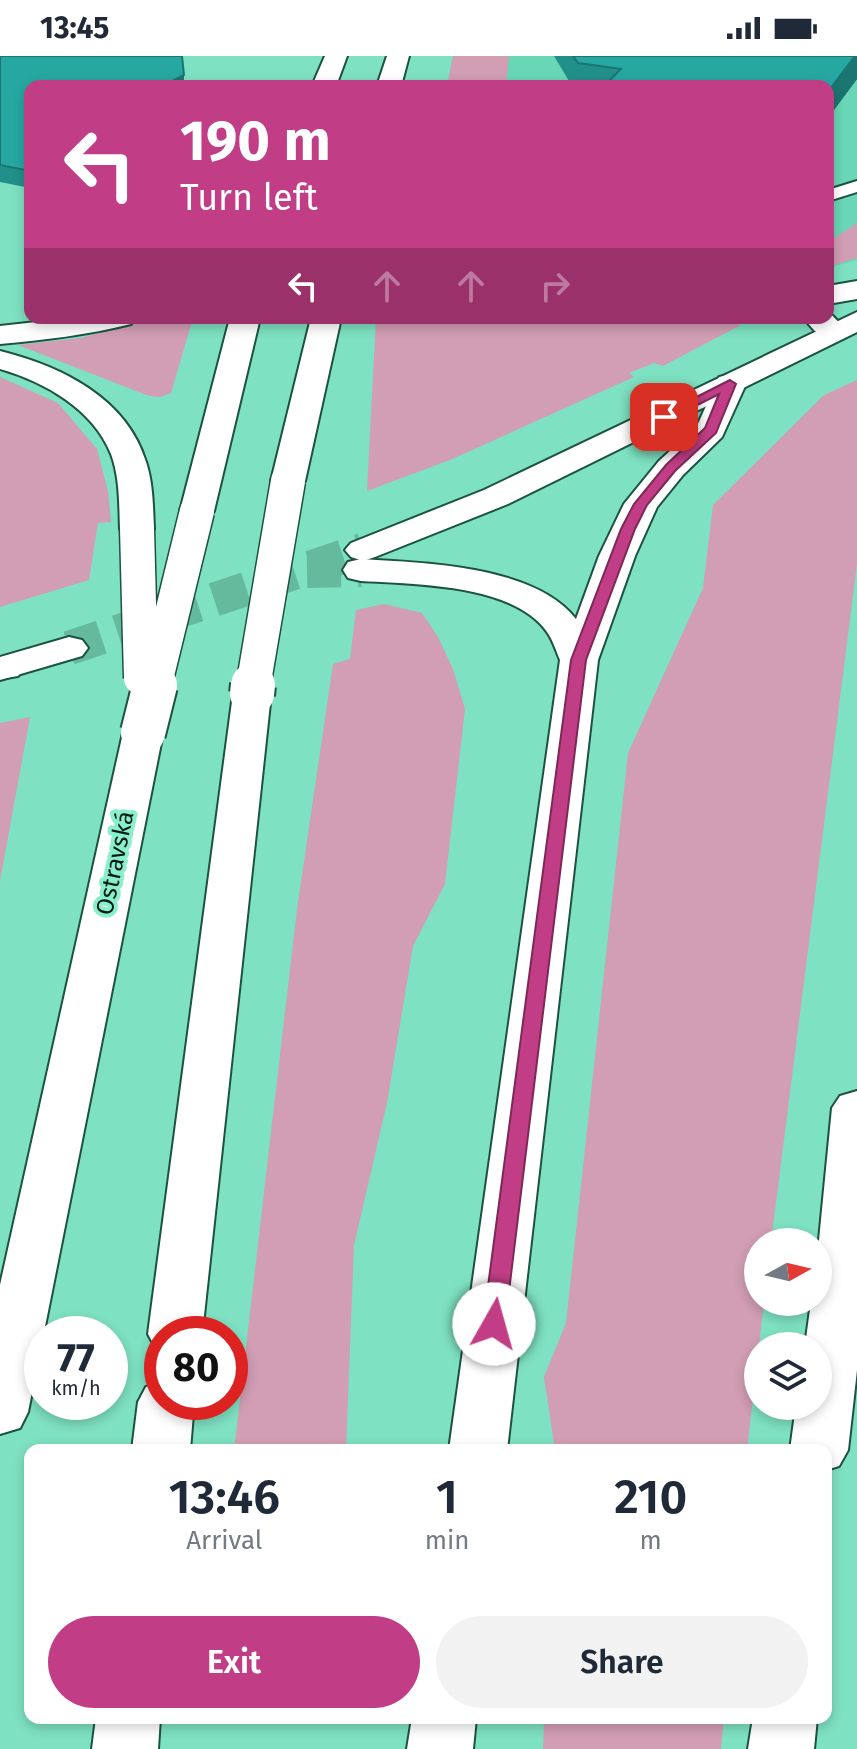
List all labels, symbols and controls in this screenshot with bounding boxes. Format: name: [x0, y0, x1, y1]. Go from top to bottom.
text: 13:45: [40, 10, 109, 46]
text: 190 m: [180, 108, 331, 175]
icon: left: [48, 112, 152, 216]
text: Turn left: [180, 176, 318, 220]
icon: left: [281, 264, 325, 308]
icon: ahead: [365, 264, 409, 308]
icon: ahead: [449, 264, 493, 308]
icon: right: [533, 264, 577, 308]
pin: [630, 383, 698, 451]
icon: arrive: [642, 395, 686, 439]
street label: Ostravská: [90, 809, 140, 917]
north arrow: [744, 1228, 832, 1316]
map controls: [744, 1228, 832, 1420]
position arrow: [452, 1282, 536, 1366]
speed limit sign: 80: [144, 1316, 248, 1420]
button: layers: [744, 1332, 832, 1420]
text: 77: [57, 1334, 95, 1382]
text: km/h: [51, 1376, 101, 1400]
text: 13:46: [169, 1468, 280, 1526]
text: 1: [436, 1468, 458, 1526]
text: 210: [614, 1468, 687, 1526]
text: Arrival: [186, 1525, 262, 1556]
text: min: [425, 1525, 469, 1556]
text: m: [640, 1525, 662, 1556]
button: Exit: [48, 1616, 420, 1708]
button: Share: [436, 1616, 808, 1708]

